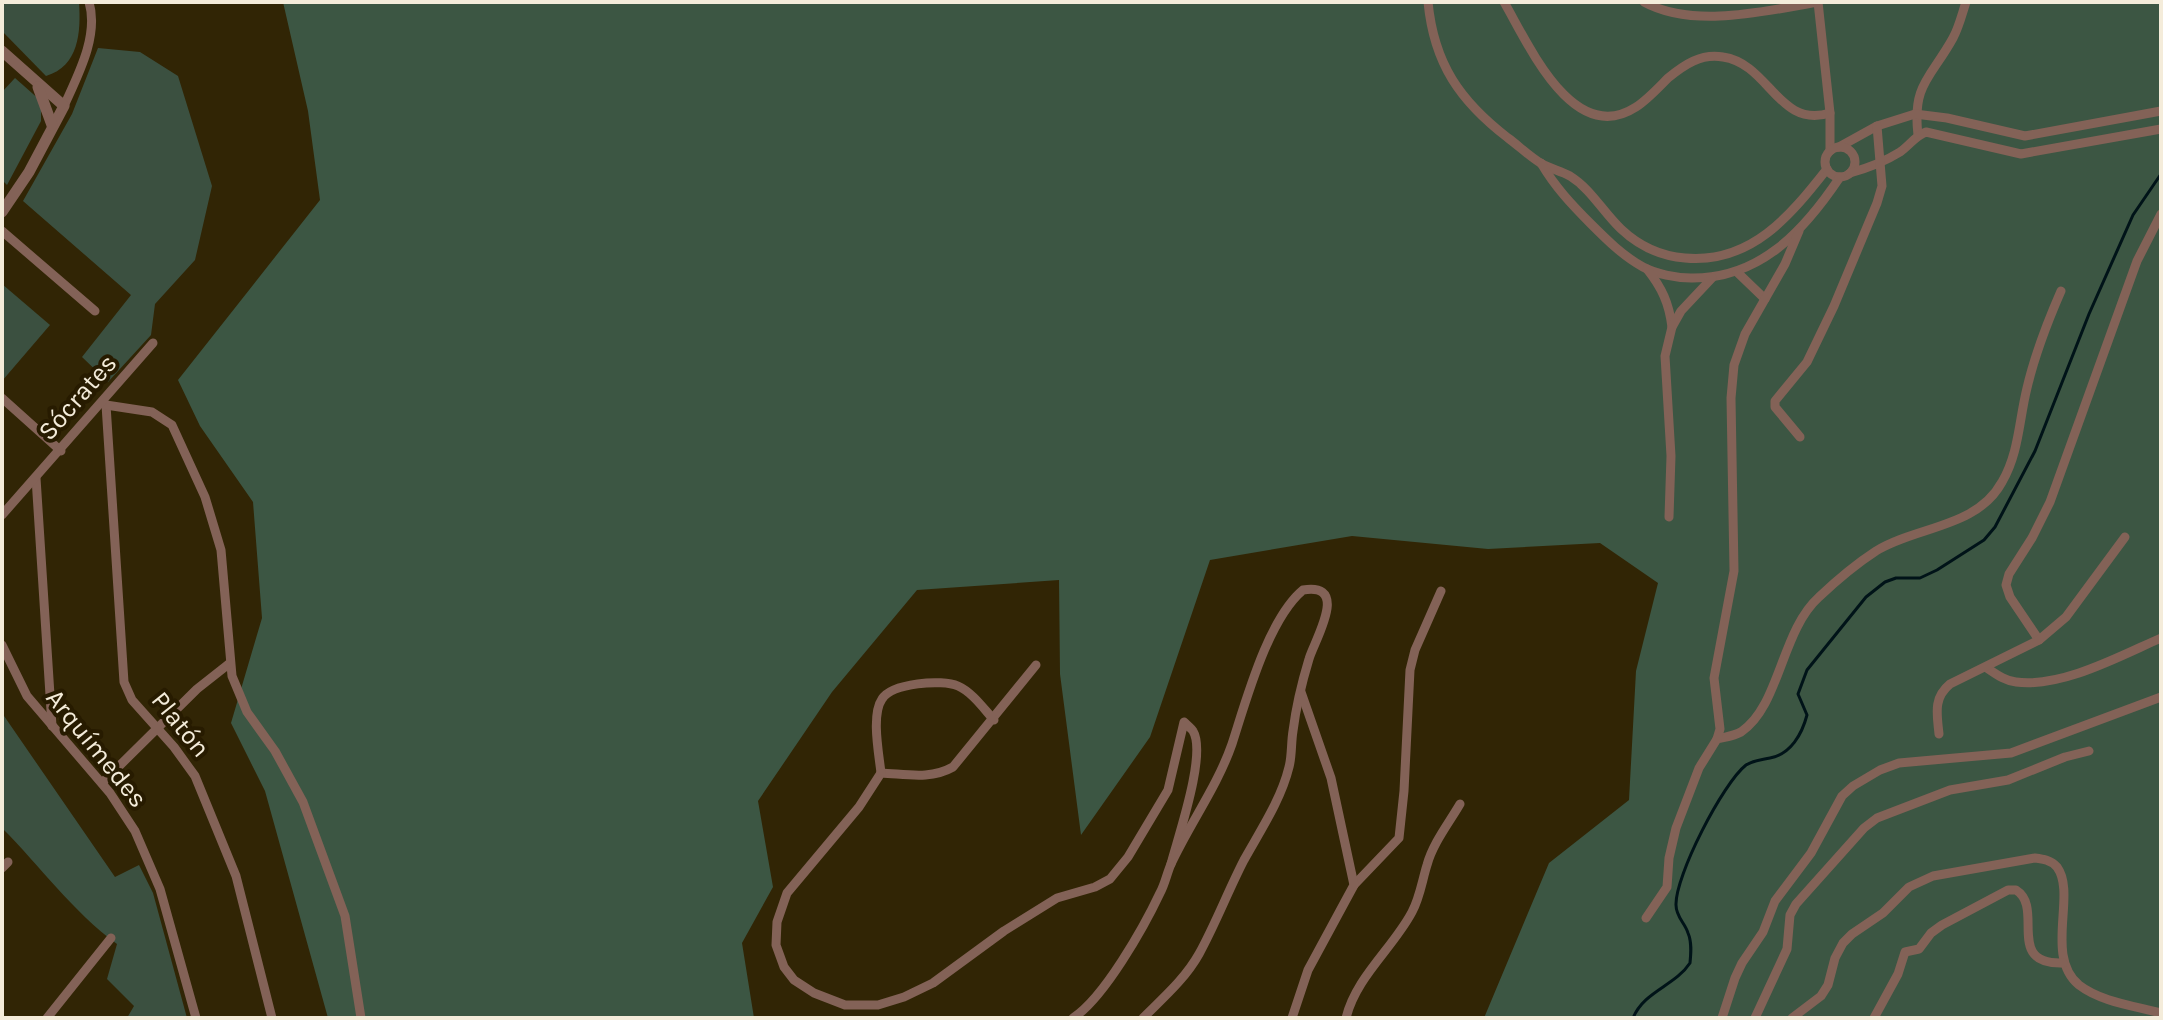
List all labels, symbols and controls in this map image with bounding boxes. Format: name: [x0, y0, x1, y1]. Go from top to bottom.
street label: Sócrates: [32, 348, 123, 447]
street label: Arquímedes: [40, 683, 154, 814]
street label: Platón: [145, 685, 216, 763]

